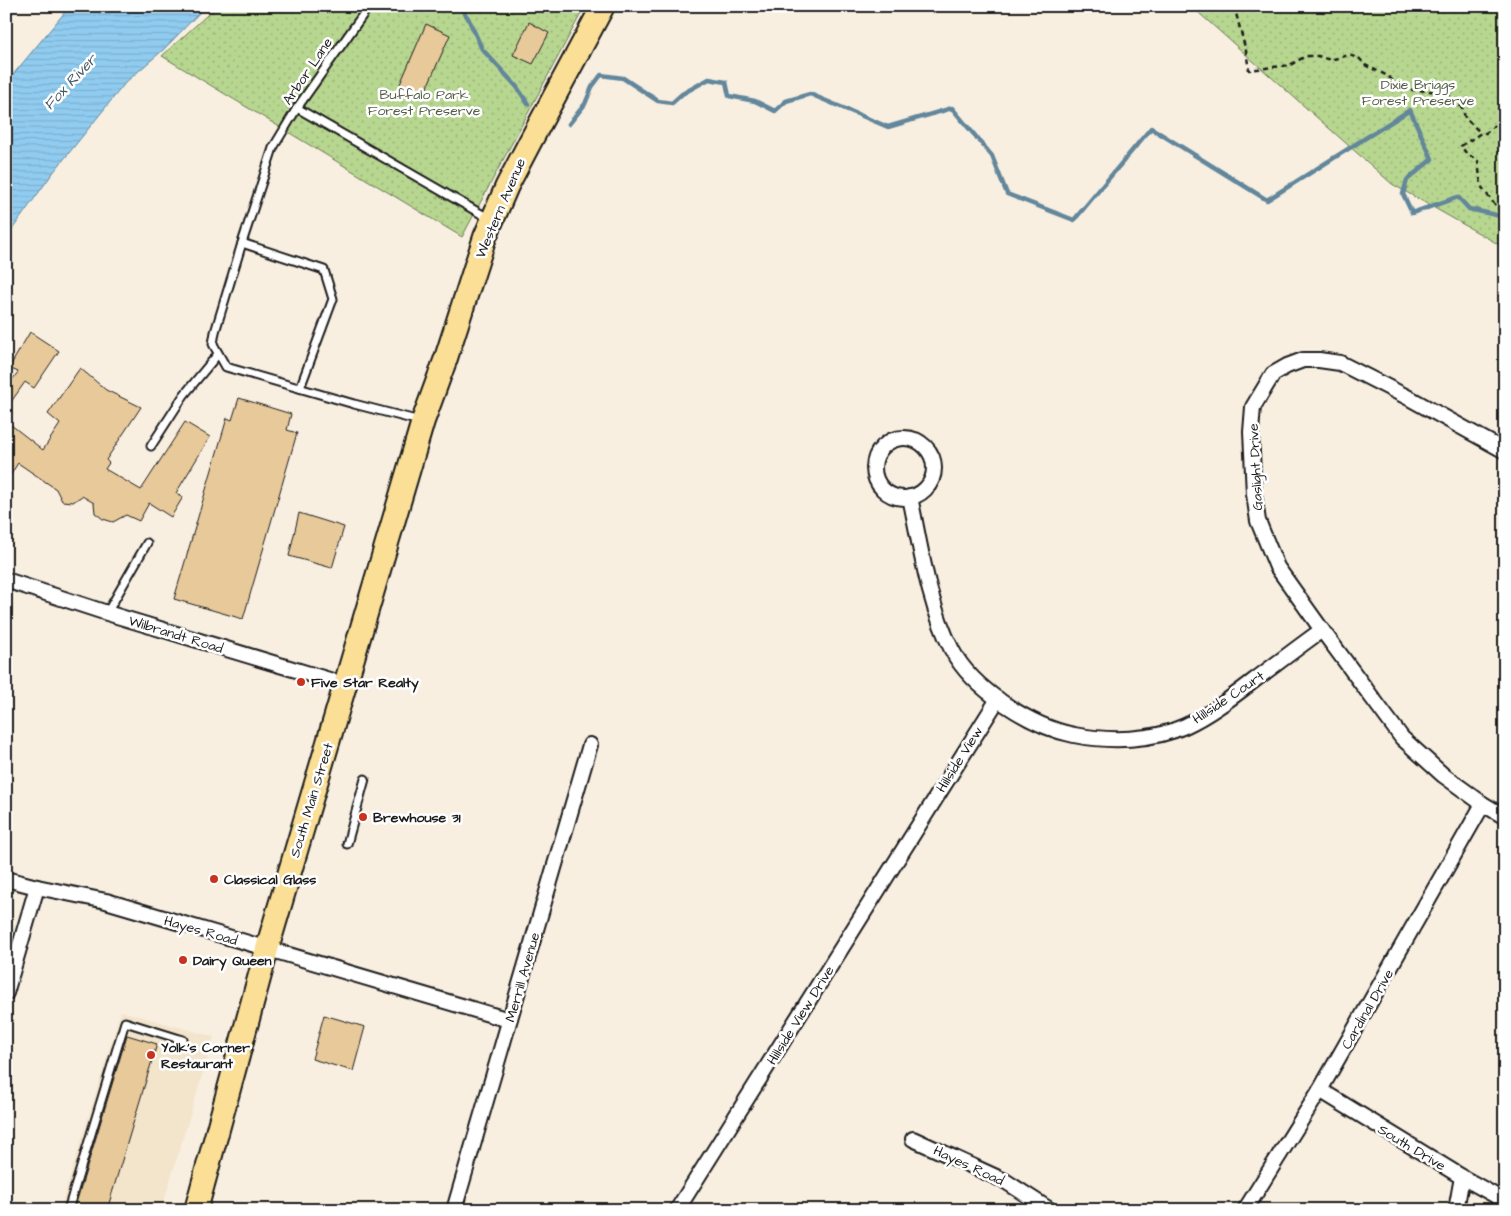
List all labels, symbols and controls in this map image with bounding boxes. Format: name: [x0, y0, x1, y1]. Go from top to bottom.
street label: Arbor Lane: [278, 34, 338, 109]
water label: Fox River: [39, 49, 103, 115]
park label: Dixie Briggs Forest Preserve: [1362, 75, 1475, 111]
park label: Buffalo Park Forest Preserve: [368, 85, 481, 121]
street label: Western Avenue: [471, 155, 531, 261]
street label: Gaslight Drive: [1244, 422, 1268, 511]
street label: Wilbrandt Road: [126, 611, 225, 659]
street label: Hillside Court: [1189, 666, 1269, 729]
place label: Five Star Realty: [311, 673, 419, 693]
marker: Five Star Realty: [295, 676, 307, 688]
street label: Hillside View: [932, 723, 988, 796]
street label: South Main Street: [285, 740, 339, 860]
place label: Brewhouse 31: [373, 808, 461, 828]
marker: Brewhouse 31: [357, 811, 369, 823]
place label: Classical Glass: [224, 870, 316, 890]
marker: Classical Glass: [208, 873, 220, 885]
street label: Hayes Road: [162, 911, 240, 951]
street label: Merrill Avenue: [501, 930, 545, 1024]
place label: Dairy Queen: [193, 951, 272, 971]
marker: Dairy Queen: [177, 954, 189, 966]
street label: Hillside View Drive: [762, 962, 840, 1069]
street label: Cardinal Drive: [1337, 965, 1399, 1053]
place label: Yolk's Corner Restaurant: [161, 1038, 250, 1074]
marker: Yolk's Corner Restaurant: [145, 1049, 157, 1061]
street label: South Drive: [1374, 1120, 1450, 1176]
street label: Hayes Road: [930, 1141, 1007, 1191]

